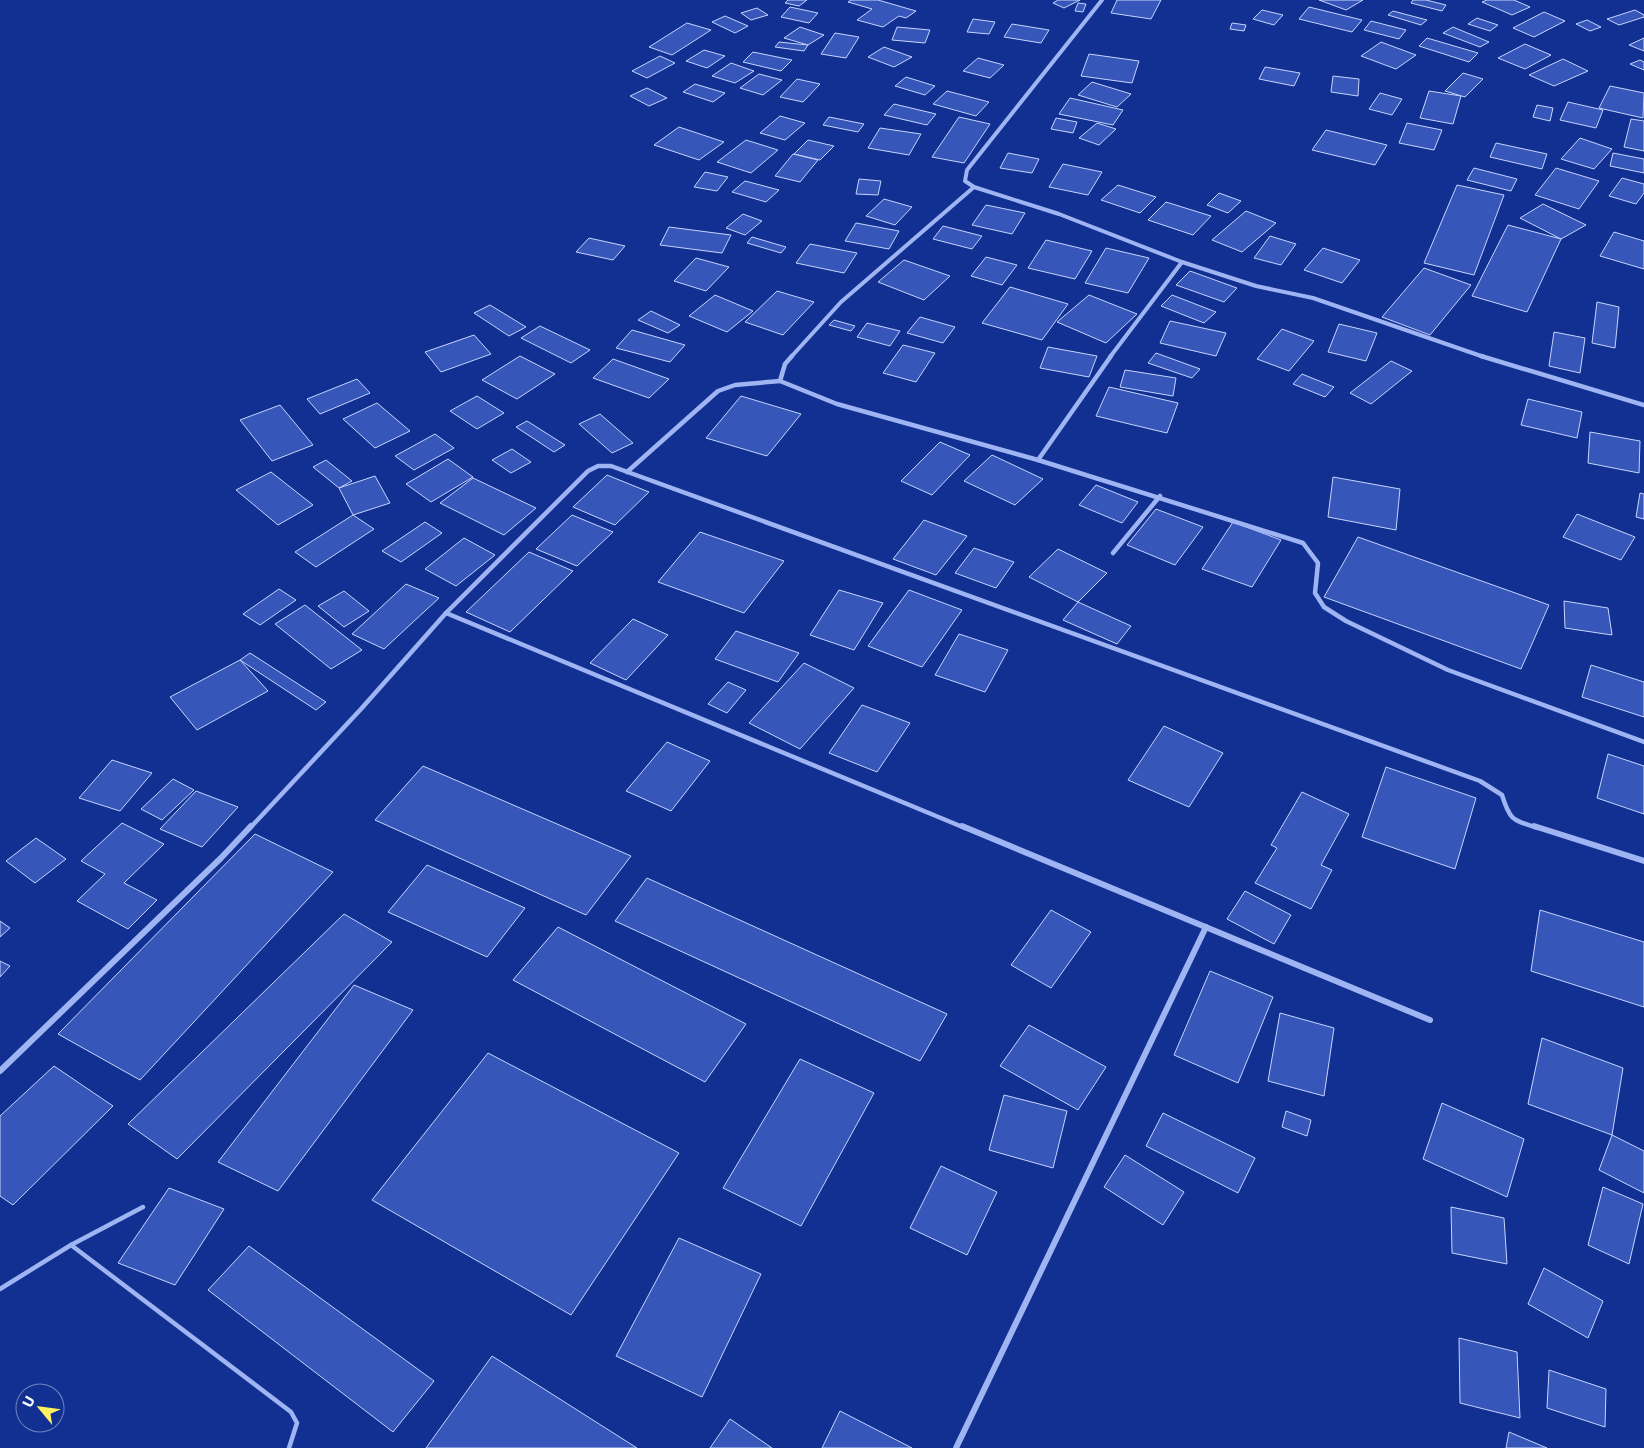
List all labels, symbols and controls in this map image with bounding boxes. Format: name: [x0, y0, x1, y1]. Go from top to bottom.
north arrow: [15, 1383, 65, 1433]
text: U: [18, 1393, 38, 1410]

